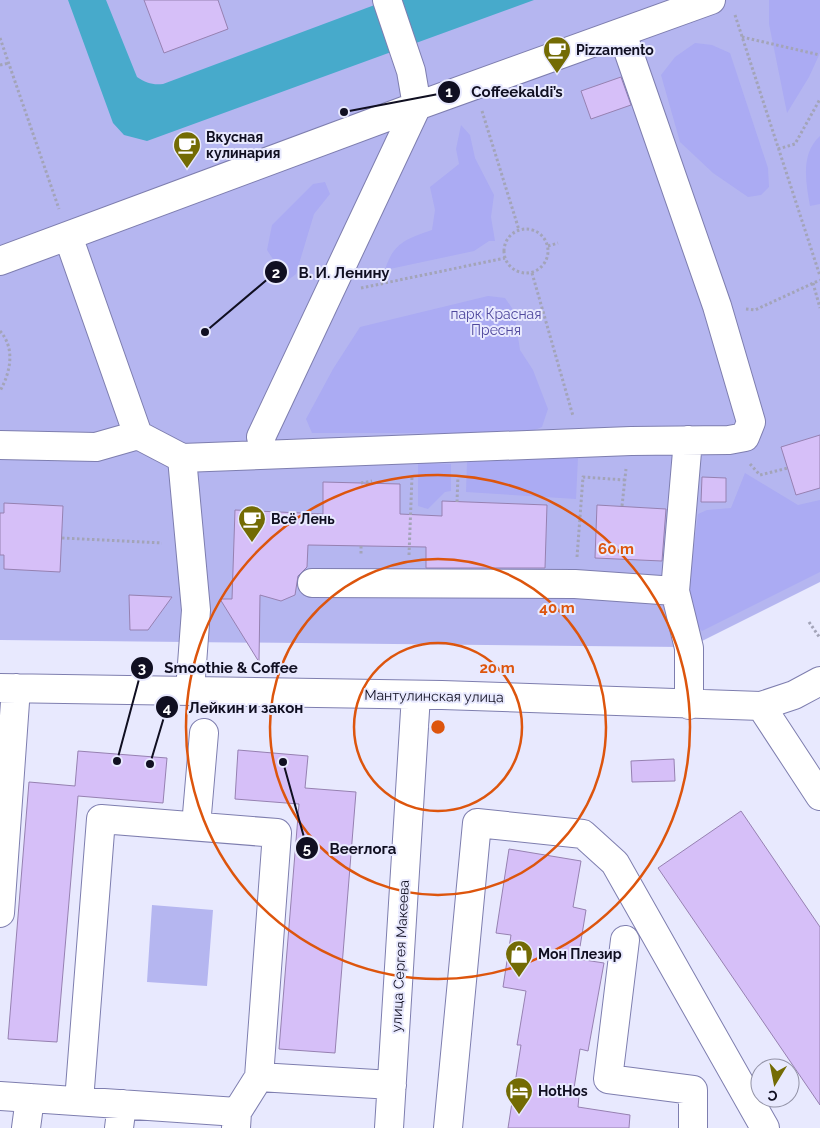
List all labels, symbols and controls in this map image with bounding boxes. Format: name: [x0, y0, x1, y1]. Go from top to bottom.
cafe icon: Pizzamento: [542, 35, 572, 74]
place label: Pizzamento: [576, 42, 654, 58]
callout: Coffeekaldi’s: [436, 77, 573, 107]
text: 1: [445, 83, 453, 101]
text: Coffeekaldi’s: [471, 83, 563, 101]
place label: Вкусная кулинария: [206, 129, 280, 161]
cafe icon: Вкусная кулинария: [172, 130, 202, 169]
callout: В. И. Ленину: [263, 257, 400, 287]
text: 2: [272, 264, 280, 282]
text: В. И. Ленину: [298, 264, 390, 282]
park label: парк Красная Пресня: [451, 306, 541, 338]
cafe icon: Всё Лень: [237, 504, 267, 543]
place label: Всё Лень: [271, 511, 335, 527]
text: 60 m: [598, 540, 634, 558]
text: 40 m: [539, 599, 575, 617]
callout: Smoothie & Coffee: [130, 653, 308, 683]
text: 3: [138, 659, 146, 677]
text: Smoothie & Coffee: [164, 659, 298, 677]
text: 20 m: [479, 659, 515, 677]
street label: Мантулинская улица: [364, 687, 504, 705]
callout: Лейкин и закон: [154, 692, 314, 722]
text: 4: [163, 699, 172, 717]
text: Лейкин и закон: [189, 699, 303, 717]
centre of rings: [429, 718, 447, 736]
callout: Beerлога: [294, 833, 406, 863]
text: 5: [303, 840, 311, 858]
text: Beerлога: [330, 840, 397, 858]
street label: улица Сергея Макеева: [388, 879, 412, 1033]
shop icon: Мон Плезир: [504, 939, 534, 978]
place label: Мон Плезир: [538, 946, 622, 962]
north arrow: [750, 1058, 800, 1108]
hotel icon: HotHos: [504, 1076, 534, 1115]
place label: HotHos: [538, 1083, 588, 1099]
text: С: [766, 1087, 779, 1105]

